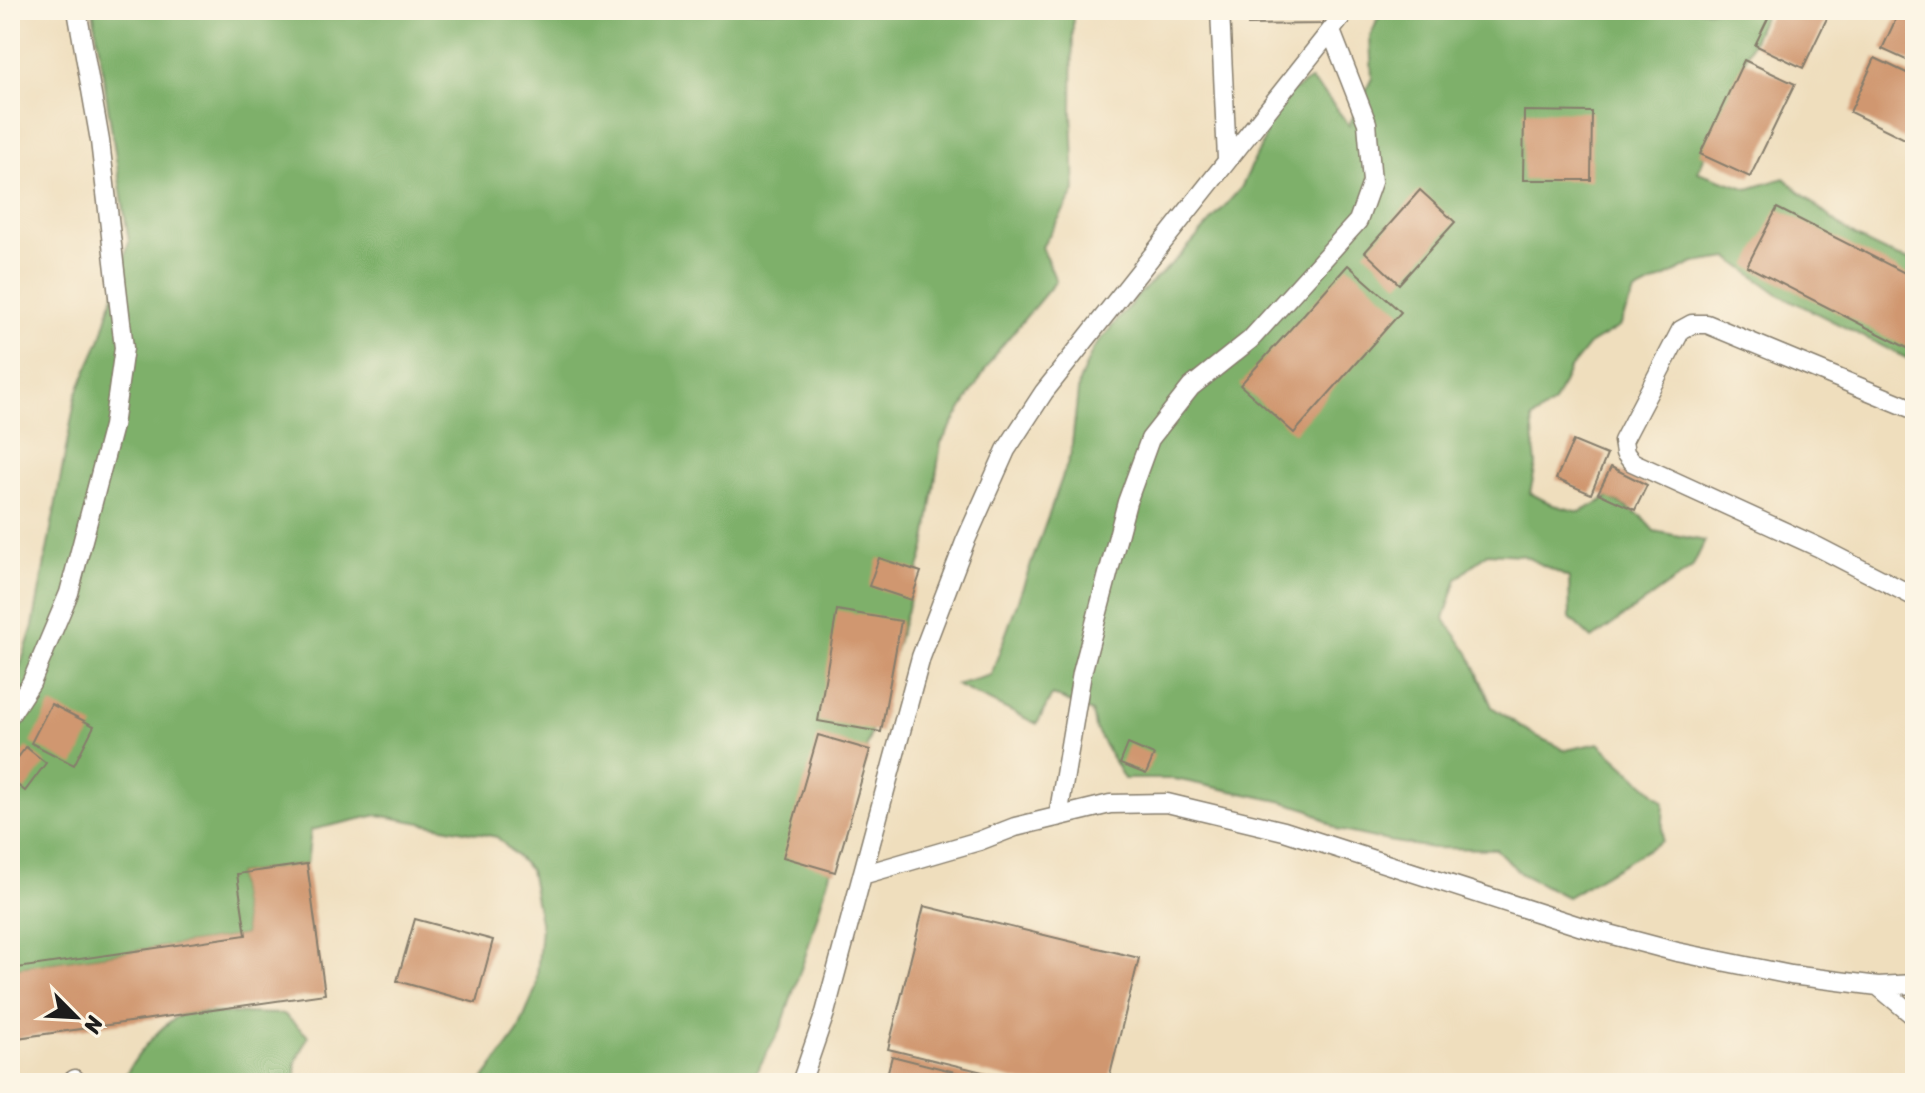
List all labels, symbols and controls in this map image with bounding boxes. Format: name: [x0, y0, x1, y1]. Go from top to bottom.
north arrow: [36, 977, 116, 1057]
text: N: [73, 1009, 115, 1041]

